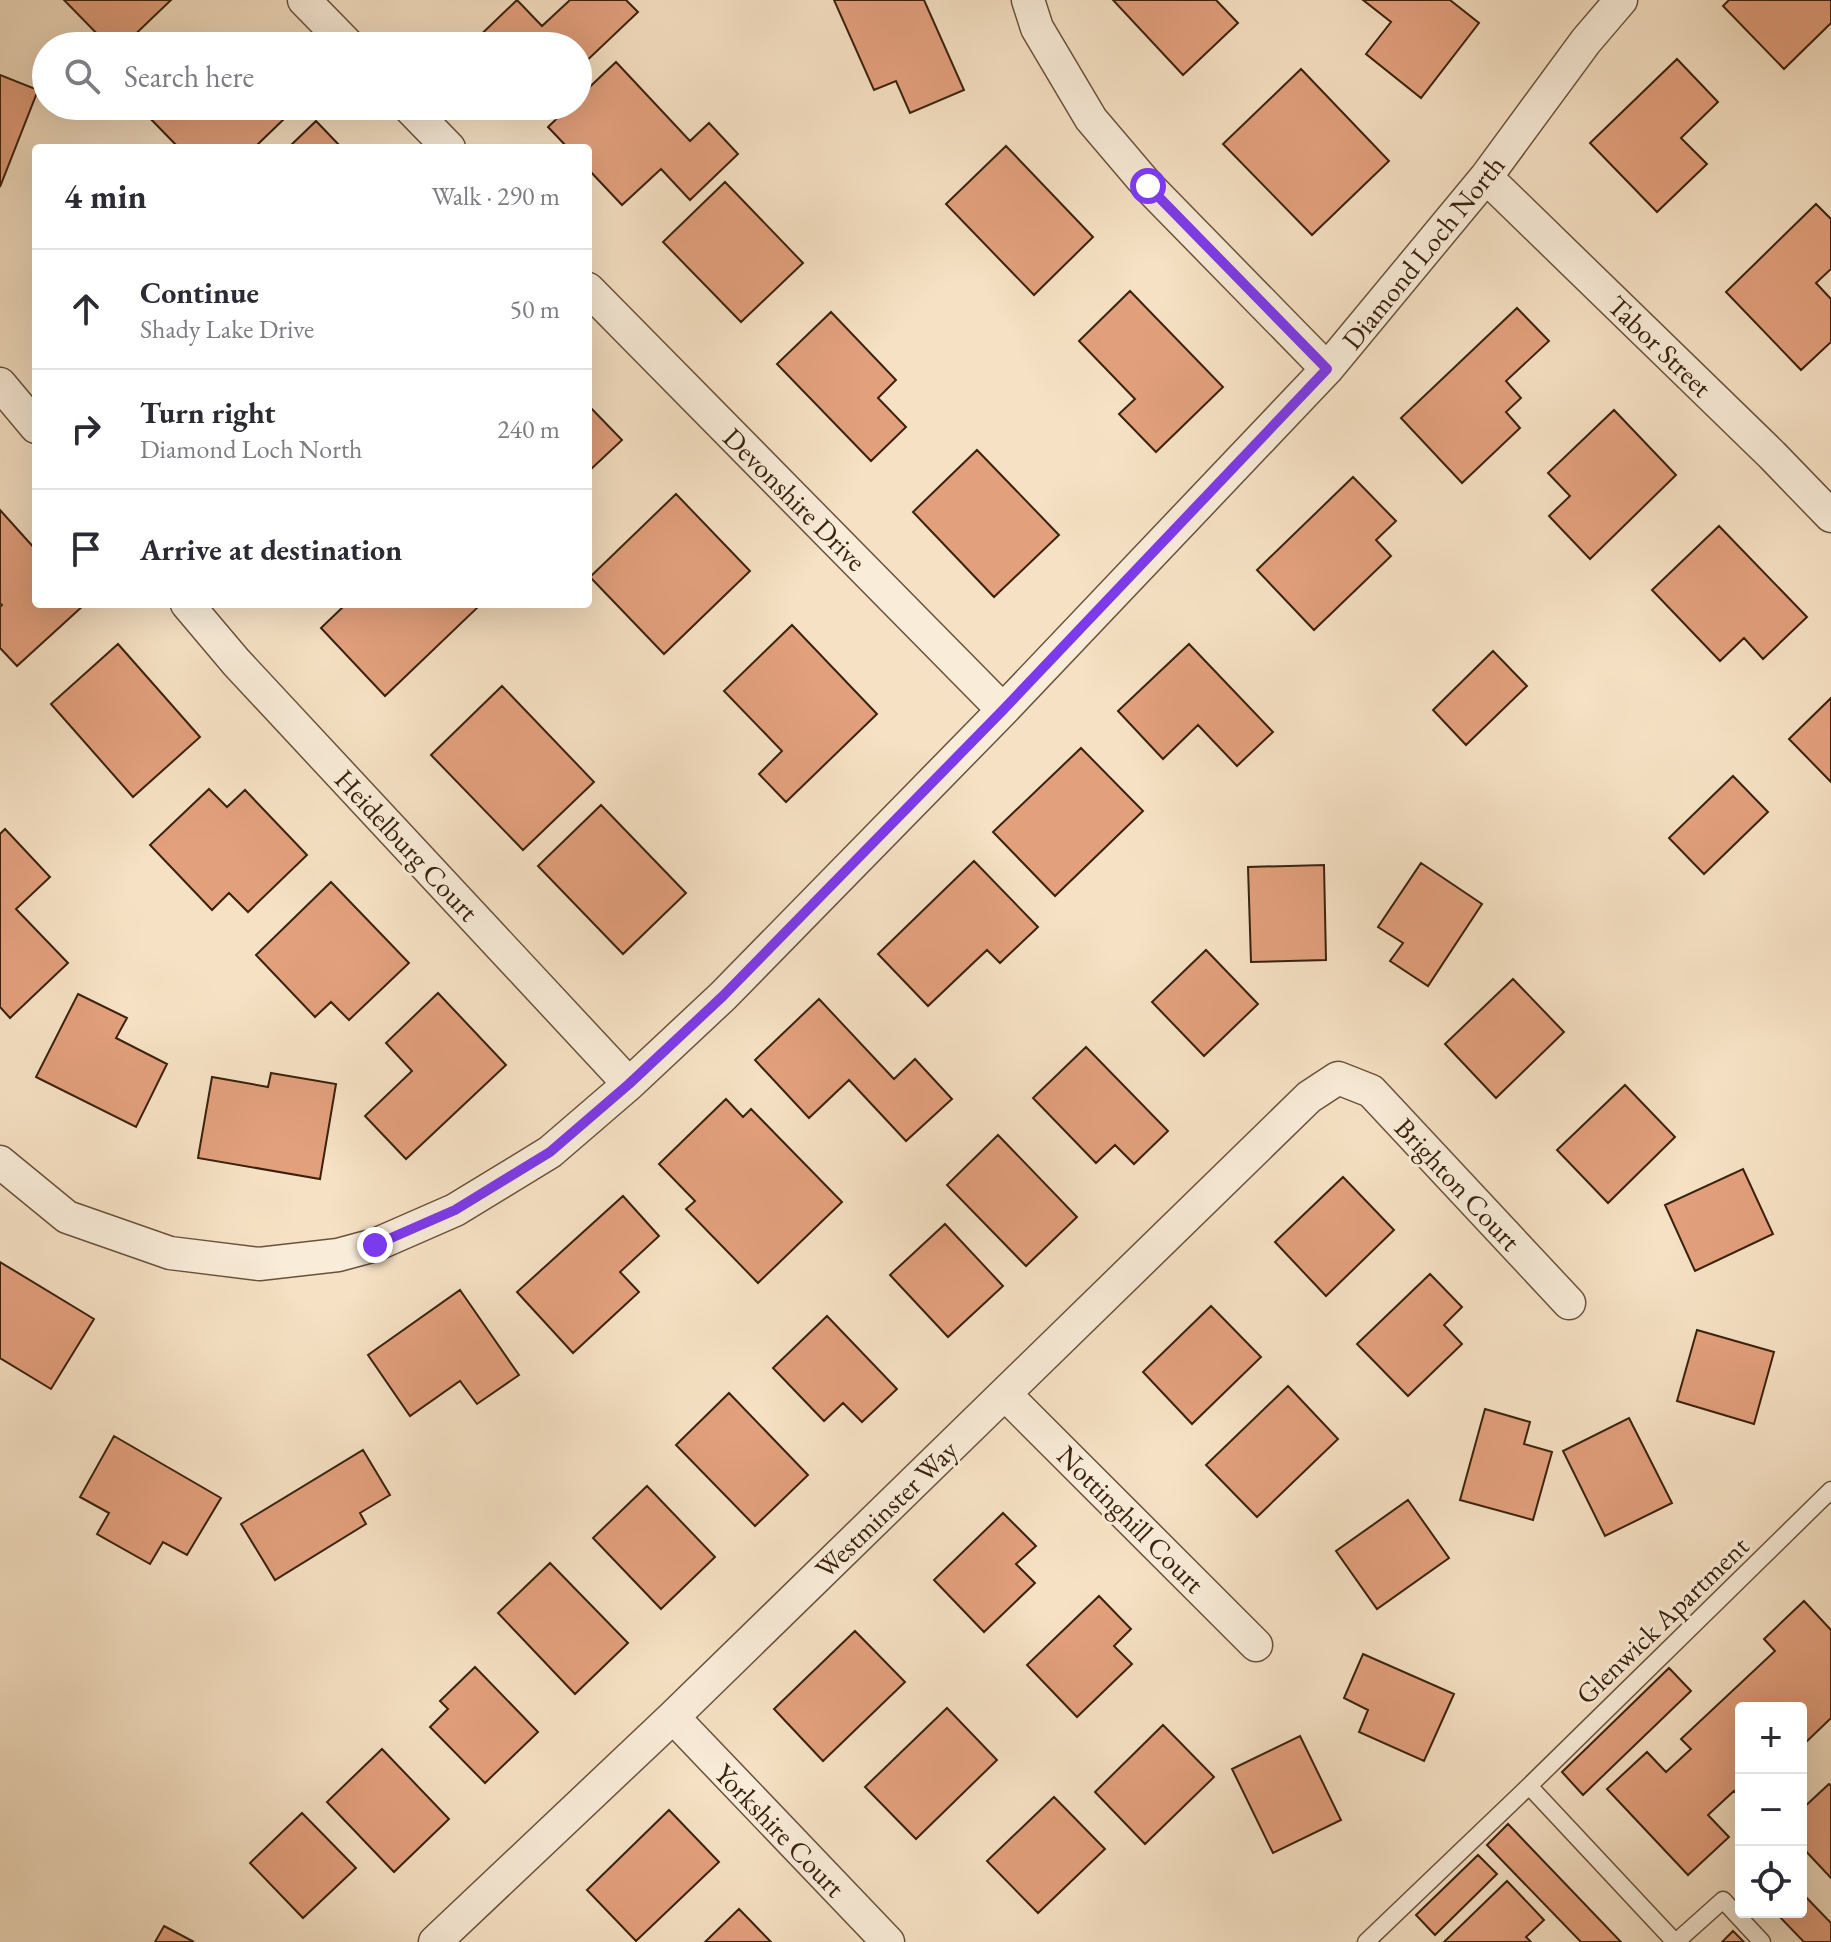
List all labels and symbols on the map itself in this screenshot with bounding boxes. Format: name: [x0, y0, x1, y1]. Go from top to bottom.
street label: Diamond Loch North: [1334, 148, 1512, 356]
route start: [1130, 168, 1166, 204]
street label: Tabor Street: [1600, 287, 1720, 405]
street label: Devonshire Drive: [716, 420, 874, 578]
street label: Heidelburg Court: [327, 761, 487, 929]
street label: Brighton Court: [1387, 1110, 1529, 1258]
route end: [357, 1227, 393, 1263]
street label: Westminster Way: [807, 1431, 965, 1586]
street label: Nottinghill Court: [1050, 1438, 1213, 1601]
street label: Glenwick Apartment: [1568, 1528, 1756, 1712]
street label: Yorkshire Court: [707, 1755, 853, 1905]

